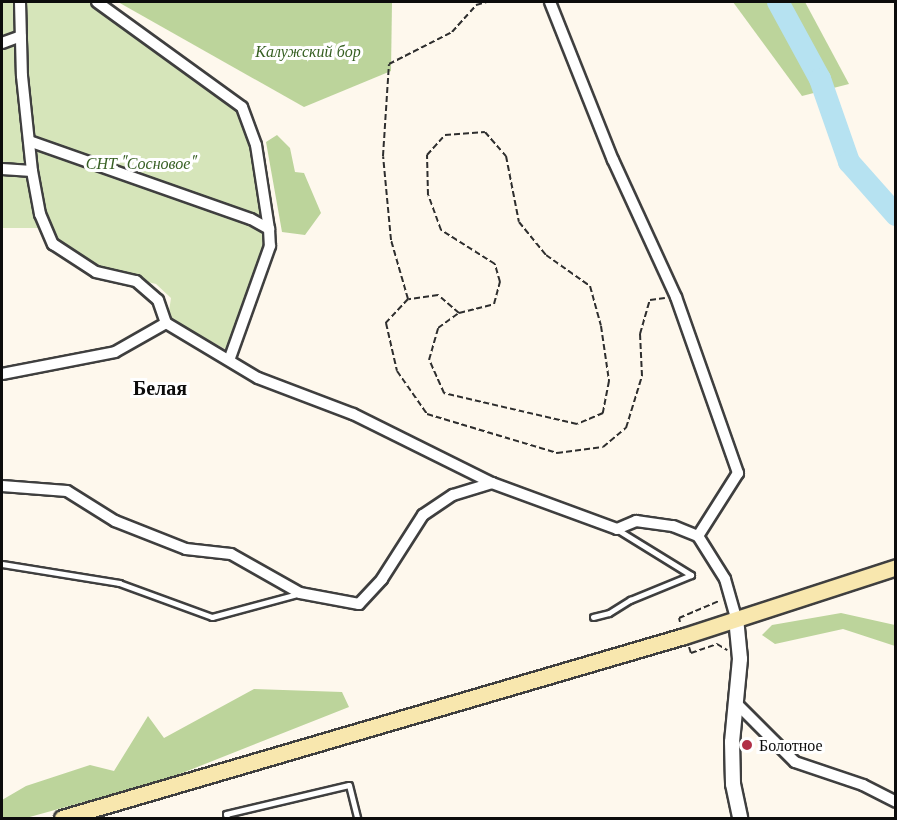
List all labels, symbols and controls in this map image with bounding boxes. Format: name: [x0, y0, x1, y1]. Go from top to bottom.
park label: Калужский бор: [255, 41, 361, 61]
park label: СНТ "Сосновое": [86, 153, 196, 173]
district label: Белая: [133, 376, 187, 400]
place label: Болотное: [759, 735, 823, 755]
marker: Болотное: [740, 738, 754, 752]

